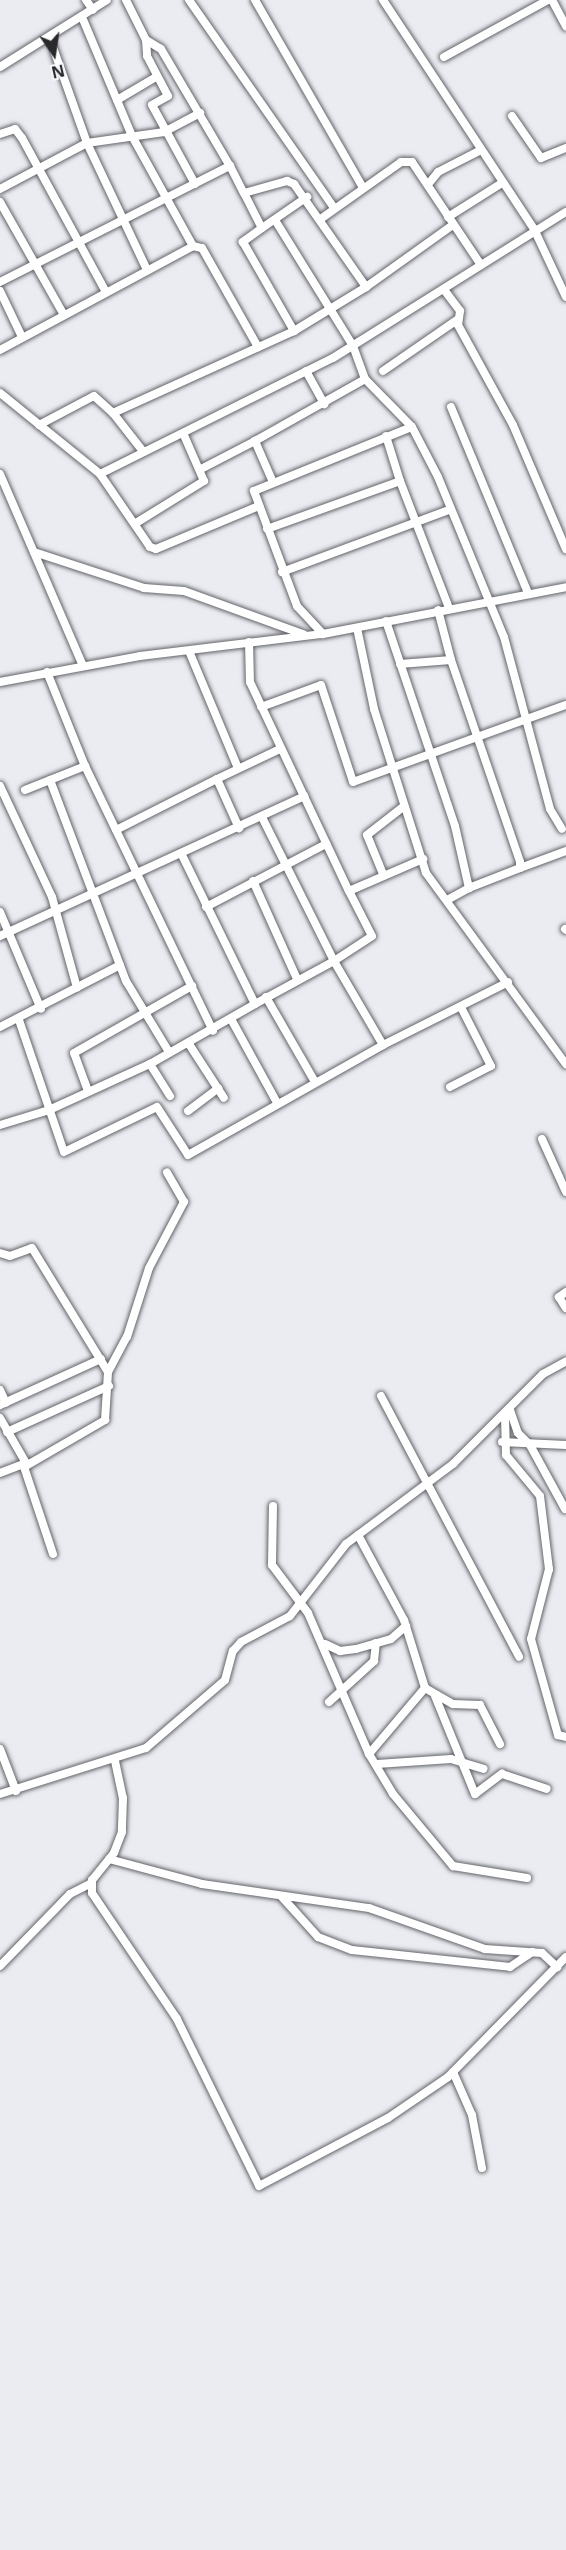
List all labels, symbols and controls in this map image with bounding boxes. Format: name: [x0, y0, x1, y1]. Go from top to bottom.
north arrow: [24, 24, 84, 84]
text: N: [49, 59, 67, 84]

